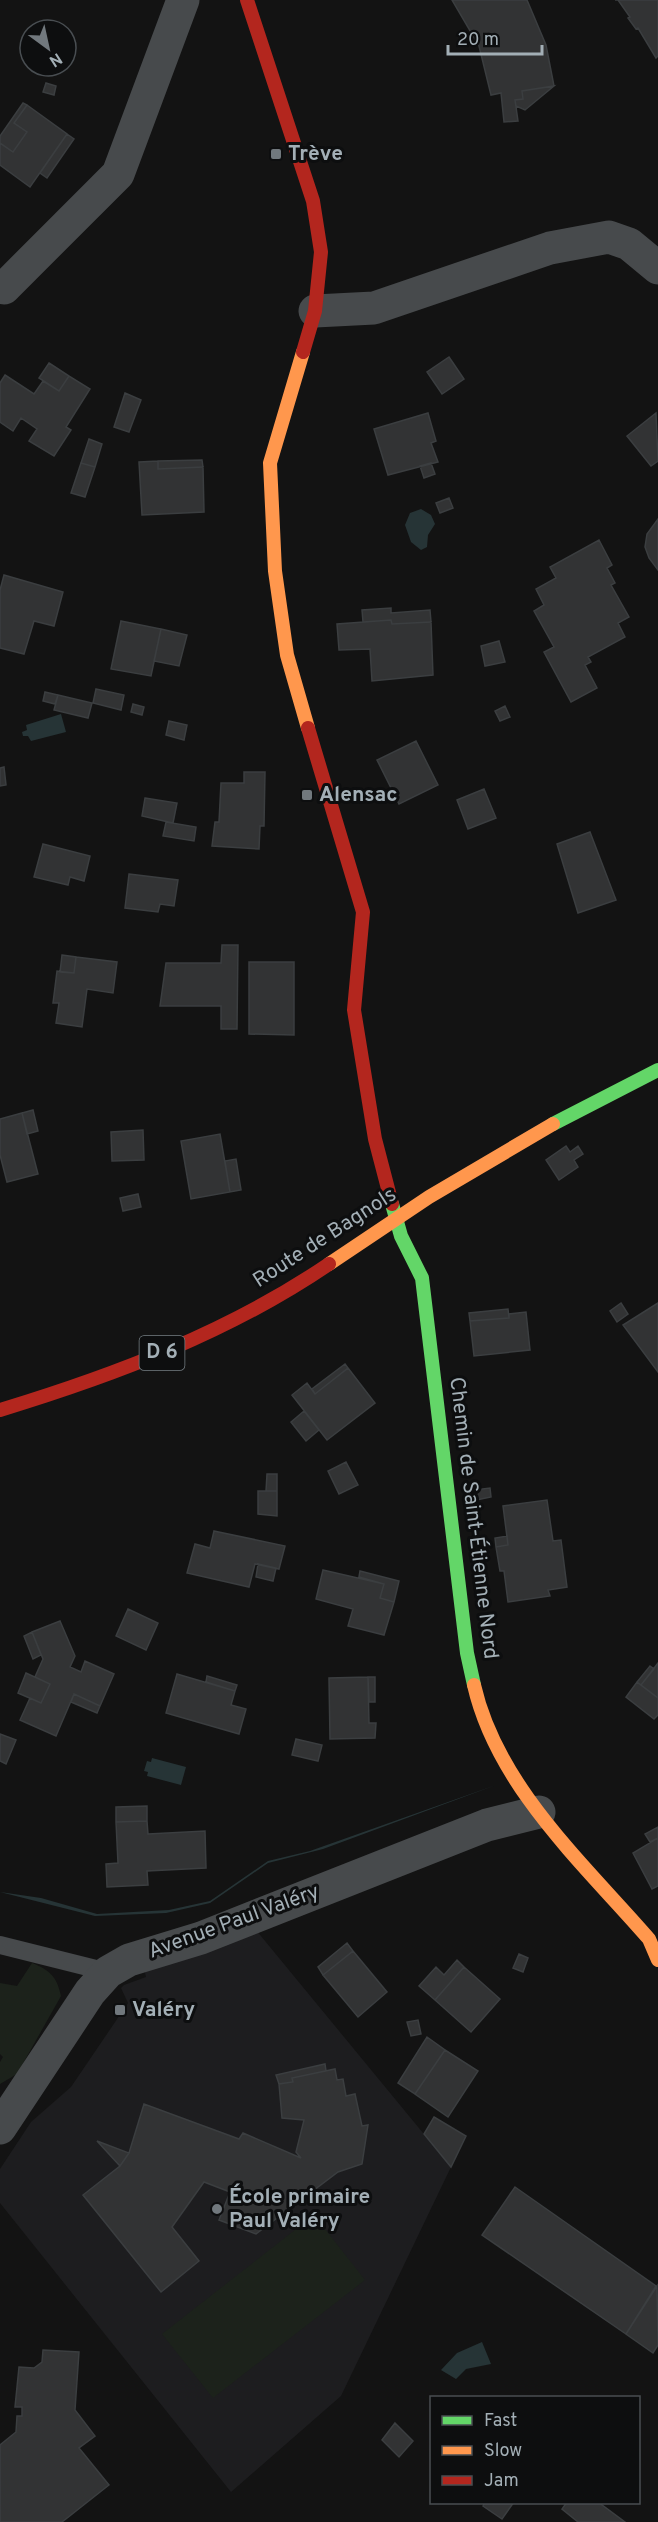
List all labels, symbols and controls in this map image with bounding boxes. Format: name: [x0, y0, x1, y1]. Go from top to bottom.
north arrow: [18, 18, 78, 78]
scale bar: [448, 18, 542, 56]
text: 20 m: [457, 29, 499, 52]
text: N: [45, 47, 65, 70]
place label: Trève: [288, 141, 343, 168]
marker: Trève: [269, 147, 283, 161]
place label: Alensac: [319, 782, 398, 809]
marker: Alensac: [300, 788, 314, 802]
street label: Route de Bagnols: [248, 1182, 402, 1294]
road number: D 6: [140, 1336, 184, 1370]
street label: Chemin de Saint-Étienne Nord: [442, 1375, 505, 1661]
street label: Avenue Paul Valéry: [145, 1879, 323, 1965]
place label: Valéry: [132, 1997, 195, 2024]
marker: Valéry: [113, 2003, 127, 2017]
place label: École primaire Paul Valéry: [229, 2183, 370, 2235]
marker: École primaire Paul Valéry: [210, 2202, 224, 2216]
legend: [430, 2396, 640, 2504]
text: Fast: [484, 2410, 517, 2433]
text: Slow: [484, 2440, 522, 2463]
text: Jam: [484, 2470, 519, 2493]

